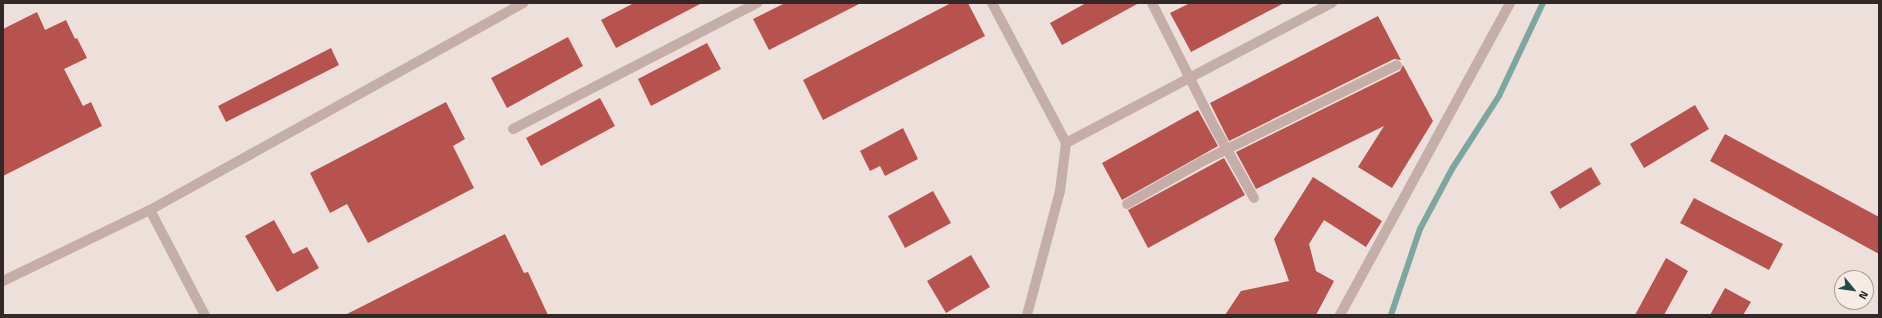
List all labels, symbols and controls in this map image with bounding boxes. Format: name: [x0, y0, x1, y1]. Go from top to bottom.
north arrow: [1834, 270, 1874, 310]
text: N: [1855, 288, 1872, 303]

